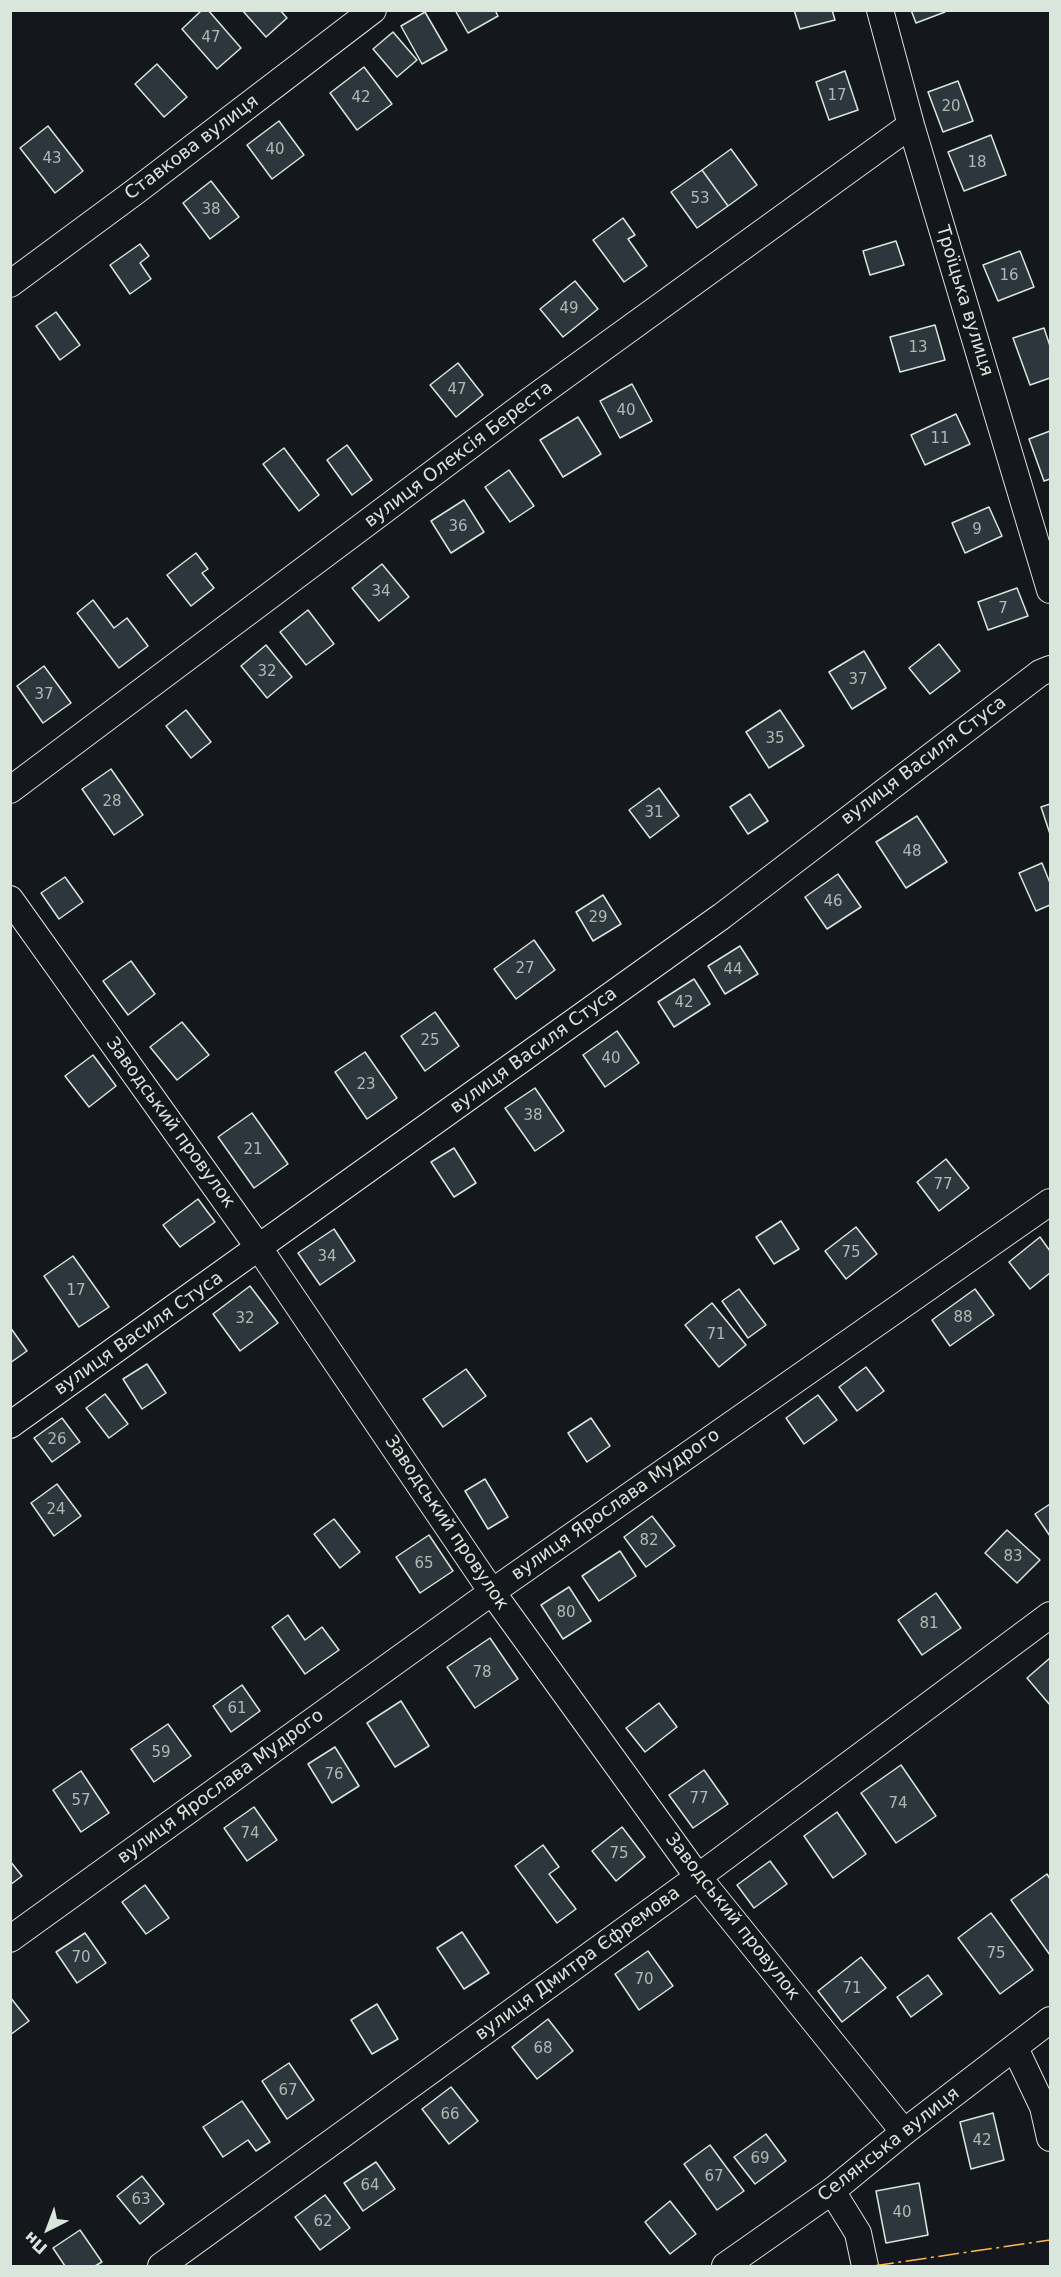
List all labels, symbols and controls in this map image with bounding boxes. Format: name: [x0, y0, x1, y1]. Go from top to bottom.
house number: 47: [201, 29, 221, 47]
house number: 17: [827, 87, 847, 105]
house number: 42: [351, 89, 371, 107]
street label: Ставкова вулиця: [121, 91, 263, 205]
house number: 20: [941, 98, 961, 116]
house number: 40: [265, 141, 285, 159]
house number: 43: [42, 150, 62, 168]
house number: 18: [967, 154, 987, 172]
house number: 53: [690, 190, 710, 208]
house number: 38: [201, 201, 221, 219]
street label: Троїцька вулиця: [931, 223, 997, 379]
house number: 16: [999, 267, 1019, 285]
house number: 49: [559, 300, 579, 318]
house number: 13: [908, 339, 928, 357]
street label: вулиця Олексія Береста: [361, 377, 557, 533]
house number: 47: [447, 381, 467, 399]
house number: 40: [616, 402, 636, 420]
house number: 11: [930, 430, 950, 448]
house number: 36: [448, 518, 468, 536]
house number: 9: [972, 521, 982, 539]
house number: 34: [371, 583, 391, 601]
house number: 7: [998, 600, 1008, 618]
house number: 32: [257, 663, 277, 681]
house number: 37: [848, 671, 868, 689]
house number: 37: [34, 686, 54, 704]
street label: вулиця Василя Стуса: [837, 692, 1011, 830]
house number: 35: [765, 730, 785, 748]
house number: 28: [102, 793, 122, 811]
house number: 31: [644, 804, 664, 822]
house number: 48: [902, 843, 922, 861]
house number: 46: [823, 893, 843, 911]
house number: 29: [588, 909, 608, 927]
house number: 27: [515, 960, 535, 978]
house number: 44: [723, 961, 743, 979]
street label: вулиця Василя Стуса: [446, 983, 622, 1119]
house number: 42: [674, 994, 694, 1012]
house number: 25: [420, 1032, 440, 1050]
street label: Заводський провулок: [101, 1033, 239, 1213]
house number: 40: [601, 1050, 621, 1068]
house number: 23: [356, 1076, 376, 1094]
house number: 38: [523, 1107, 543, 1125]
house number: 21: [243, 1141, 263, 1159]
house number: 77: [933, 1176, 953, 1194]
house number: 75: [841, 1244, 861, 1262]
house number: 34: [317, 1248, 337, 1266]
street label: вулиця Василя Стуса: [51, 1268, 227, 1400]
house number: 17: [66, 1282, 86, 1300]
house number: 88: [953, 1309, 973, 1327]
house number: 32: [235, 1310, 255, 1328]
house number: 71: [706, 1326, 726, 1344]
street label: вулиця Ярослава Мудрого: [508, 1425, 724, 1585]
house number: 26: [47, 1431, 67, 1449]
street label: Заводський провулок: [379, 1432, 513, 1614]
house number: 24: [46, 1501, 66, 1519]
house number: 82: [639, 1532, 659, 1550]
house number: 83: [1003, 1548, 1023, 1566]
house number: 65: [414, 1555, 434, 1573]
house number: 80: [556, 1604, 576, 1622]
house number: 81: [919, 1615, 939, 1633]
house number: 78: [472, 1664, 492, 1682]
house number: 61: [227, 1700, 247, 1718]
street label: вулиця Ярослава Мудрого: [114, 1705, 328, 1869]
house number: 59: [151, 1744, 171, 1762]
house number: 76: [324, 1766, 344, 1784]
house number: 77: [689, 1790, 709, 1808]
house number: 57: [71, 1792, 91, 1810]
house number: 74: [888, 1795, 908, 1813]
house number: 74: [240, 1825, 260, 1843]
street label: Заводський провулок: [660, 1829, 804, 2005]
house number: 75: [609, 1845, 629, 1863]
street label: вулиця Дмитра Єфремова: [471, 1882, 685, 2046]
house number: 75: [986, 1945, 1006, 1963]
house number: 70: [71, 1949, 91, 1967]
house number: 70: [634, 1971, 654, 1989]
house number: 71: [842, 1980, 862, 1998]
house number: 68: [533, 2040, 553, 2058]
house number: 67: [278, 2082, 298, 2100]
street label: Селянська вулиця: [814, 2083, 964, 2207]
house number: 66: [440, 2106, 460, 2124]
house number: 42: [972, 2132, 992, 2150]
house number: 69: [750, 2150, 770, 2168]
house number: 67: [704, 2168, 724, 2186]
house number: 64: [360, 2177, 380, 2195]
house number: 63: [131, 2191, 151, 2209]
north arrow: [18, 2199, 78, 2259]
house number: 40: [892, 2204, 912, 2222]
house number: 62: [313, 2213, 333, 2231]
text: Пн: [20, 2228, 51, 2258]

